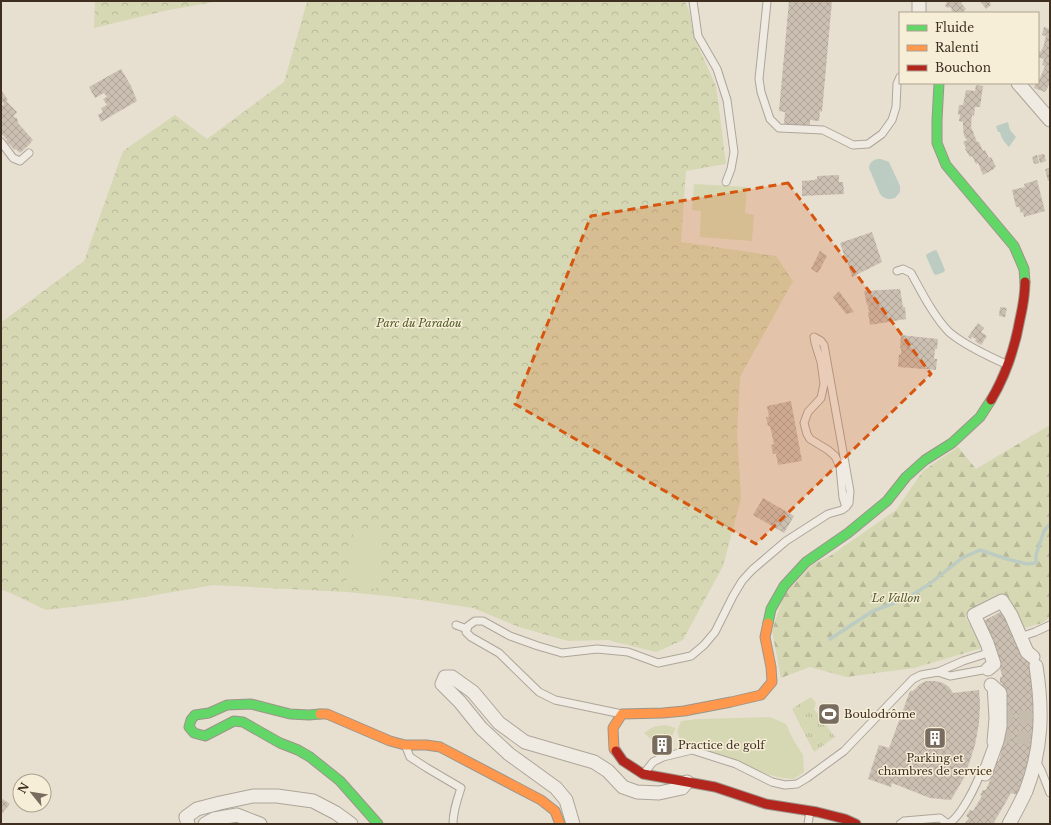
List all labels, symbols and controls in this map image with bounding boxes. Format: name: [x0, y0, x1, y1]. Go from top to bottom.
legend: [899, 12, 1039, 84]
text: Fluide: [935, 20, 974, 35]
text: Ralenti: [935, 40, 979, 55]
text: Bouchon: [935, 60, 991, 75]
park label: Parc du Paradou: [375, 316, 462, 330]
park label: Le Vallon: [871, 591, 920, 605]
sports icon: Boulodrôme: [816, 701, 842, 727]
place label: Boulodrôme: [844, 707, 916, 721]
building icon: Parking et chambres de service: [922, 725, 948, 751]
building icon: Practice de golf: [649, 732, 675, 758]
place label: Practice de golf: [678, 738, 766, 752]
place label: Parking et chambres de service: [878, 751, 992, 778]
north arrow: [12, 773, 52, 813]
text: N: [15, 779, 32, 796]

